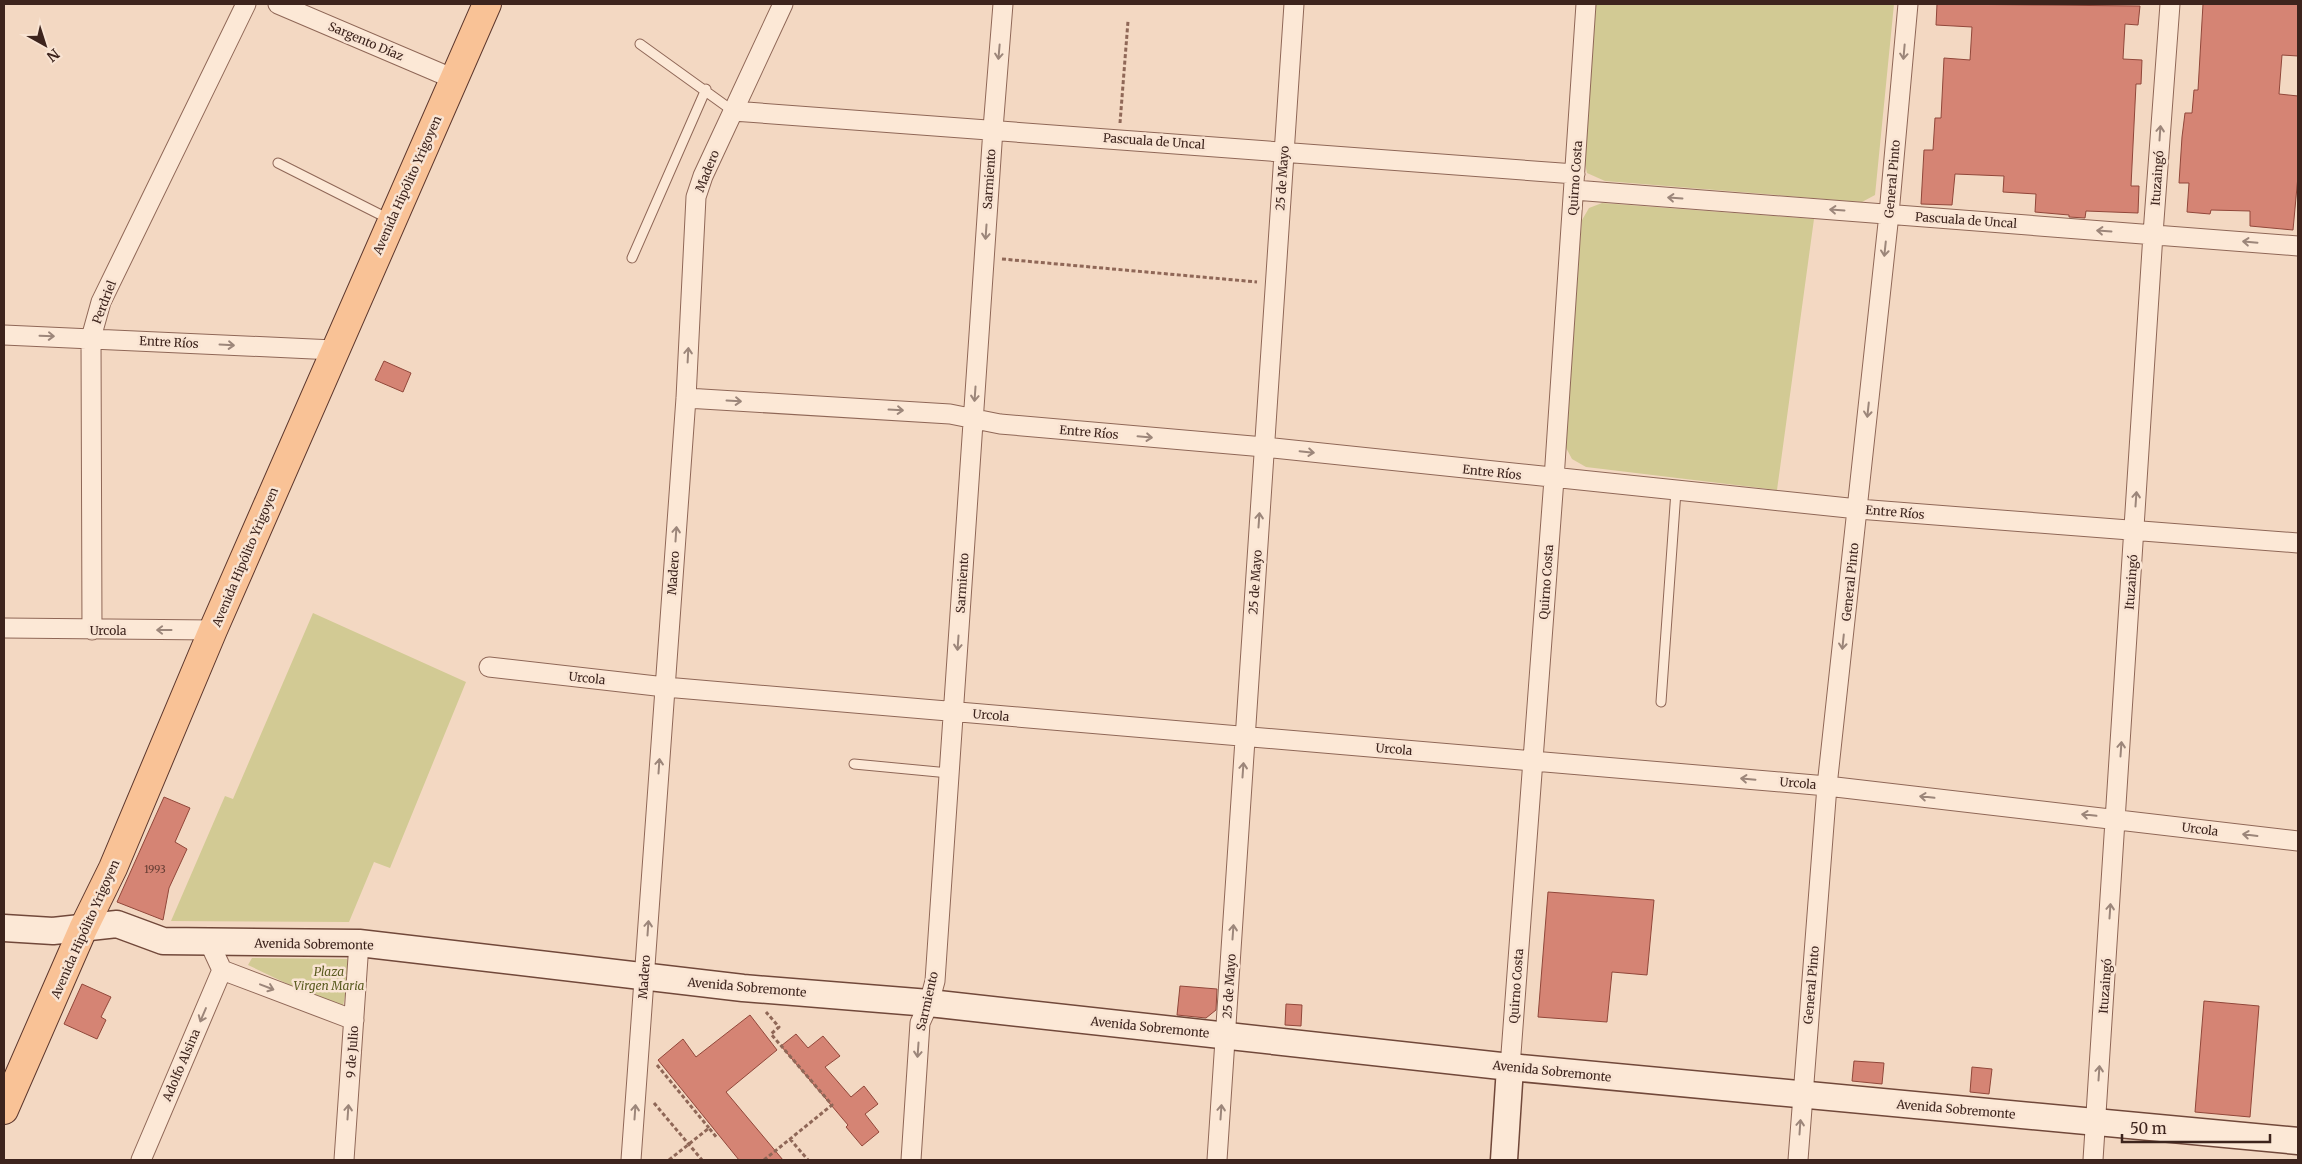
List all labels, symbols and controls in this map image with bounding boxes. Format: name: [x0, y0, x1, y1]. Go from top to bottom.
street label: Sargento Díaz: [326, 18, 406, 64]
north arrow: [20, 20, 70, 70]
one-way arrow: [995, 44, 1004, 60]
one-way arrow: [1899, 44, 1909, 60]
text: N: [43, 45, 63, 66]
street label: Avenida Hipólito Yrigoyen: [369, 113, 444, 258]
one-way arrow: [2155, 126, 2165, 142]
street label: Pascuala de Uncal: [1102, 130, 1206, 152]
street label: Quirno Costa: [1565, 139, 1585, 216]
street label: General Pinto: [1881, 139, 1903, 219]
street label: 25 de Mayo: [1272, 145, 1292, 211]
street label: Madero: [692, 148, 722, 194]
street label: Sarmiento: [979, 148, 999, 210]
street label: Ituzaingó: [2148, 150, 2166, 206]
one-way arrow: [1668, 193, 1684, 202]
one-way arrow: [1830, 205, 1846, 215]
street label: Pascuala de Uncal: [1914, 209, 2018, 231]
one-way arrow: [981, 224, 990, 240]
one-way arrow: [2096, 226, 2112, 235]
one-way arrow: [2242, 237, 2258, 247]
one-way arrow: [1880, 241, 1890, 257]
street label: Perdriel: [89, 278, 119, 326]
one-way arrow: [38, 331, 55, 341]
street label: Entre Ríos: [139, 333, 199, 351]
one-way arrow: [218, 340, 234, 349]
one-way arrow: [683, 347, 692, 363]
one-way arrow: [970, 386, 979, 402]
one-way arrow: [726, 396, 742, 405]
one-way arrow: [1863, 402, 1873, 418]
one-way arrow: [888, 406, 904, 415]
street label: Entre Ríos: [1059, 422, 1119, 442]
one-way arrow: [1137, 432, 1153, 441]
one-way arrow: [1298, 447, 1314, 457]
street label: Entre Ríos: [1462, 461, 1522, 483]
street label: Avenida Hipólito Yrigoyen: [208, 485, 281, 630]
one-way arrow: [2132, 492, 2141, 508]
street label: Entre Ríos: [1865, 502, 1925, 522]
one-way arrow: [1255, 513, 1264, 529]
one-way arrow: [671, 527, 681, 543]
street label: General Pinto: [1838, 542, 1862, 622]
street label: Quirno Costa: [1536, 543, 1556, 620]
street label: 25 de Mayo: [1245, 549, 1265, 615]
street label: Madero: [664, 551, 682, 595]
street label: Sarmiento: [952, 552, 972, 614]
street label: Ituzaingó: [2122, 554, 2140, 610]
street label: Urcola: [90, 623, 127, 638]
one-way arrow: [156, 625, 172, 635]
one-way arrow: [1838, 633, 1848, 649]
one-way arrow: [953, 635, 962, 651]
street label: Urcola: [568, 669, 607, 687]
street label: Urcola: [972, 706, 1010, 724]
street label: Urcola: [1375, 740, 1413, 758]
one-way arrow: [2116, 741, 2125, 757]
one-way arrow: [655, 758, 664, 774]
one-way arrow: [1238, 762, 1247, 778]
one-way arrow: [1740, 774, 1756, 784]
street label: Urcola: [1779, 774, 1817, 792]
one-way arrow: [1919, 792, 1935, 802]
one-way arrow: [2081, 810, 2097, 820]
street label: Urcola: [2181, 819, 2220, 839]
one-way arrow: [2242, 830, 2258, 840]
street label: Avenida Hipólito Yrigoyen: [47, 857, 122, 1002]
house number: 1993: [144, 863, 166, 876]
one-way arrow: [2105, 903, 2114, 919]
one-way arrow: [643, 921, 652, 937]
one-way arrow: [1228, 924, 1237, 940]
street label: Avenida Sobremonte: [253, 935, 374, 953]
street label: General Pinto: [1800, 945, 1822, 1025]
street label: Quirno Costa: [1506, 947, 1526, 1024]
street label: 25 de Mayo: [1219, 953, 1239, 1019]
street label: Madero: [635, 955, 653, 999]
street label: Ituzaingó: [2096, 958, 2114, 1014]
park label: Plaza Virgen Maria: [294, 964, 365, 993]
street label: Sarmiento: [913, 970, 941, 1032]
street label: Avenida Sobremonte: [686, 974, 807, 1000]
one-way arrow: [260, 984, 275, 993]
one-way arrow: [197, 1007, 207, 1022]
street label: Avenida Sobremonte: [1089, 1013, 1210, 1041]
street label: 9 de Julio: [343, 1025, 361, 1079]
street label: Adolfo Alsina: [159, 1026, 203, 1104]
one-way arrow: [914, 1042, 923, 1058]
street label: Avenida Sobremonte: [1491, 1057, 1612, 1085]
one-way arrow: [2094, 1066, 2103, 1082]
street label: Avenida Sobremonte: [1895, 1096, 2016, 1122]
one-way arrow: [343, 1104, 352, 1120]
one-way arrow: [631, 1104, 640, 1120]
one-way arrow: [1216, 1104, 1225, 1120]
scale bar: [2122, 1112, 2270, 1144]
text: 50 m: [2130, 1119, 2167, 1138]
one-way arrow: [1796, 1120, 1805, 1136]

